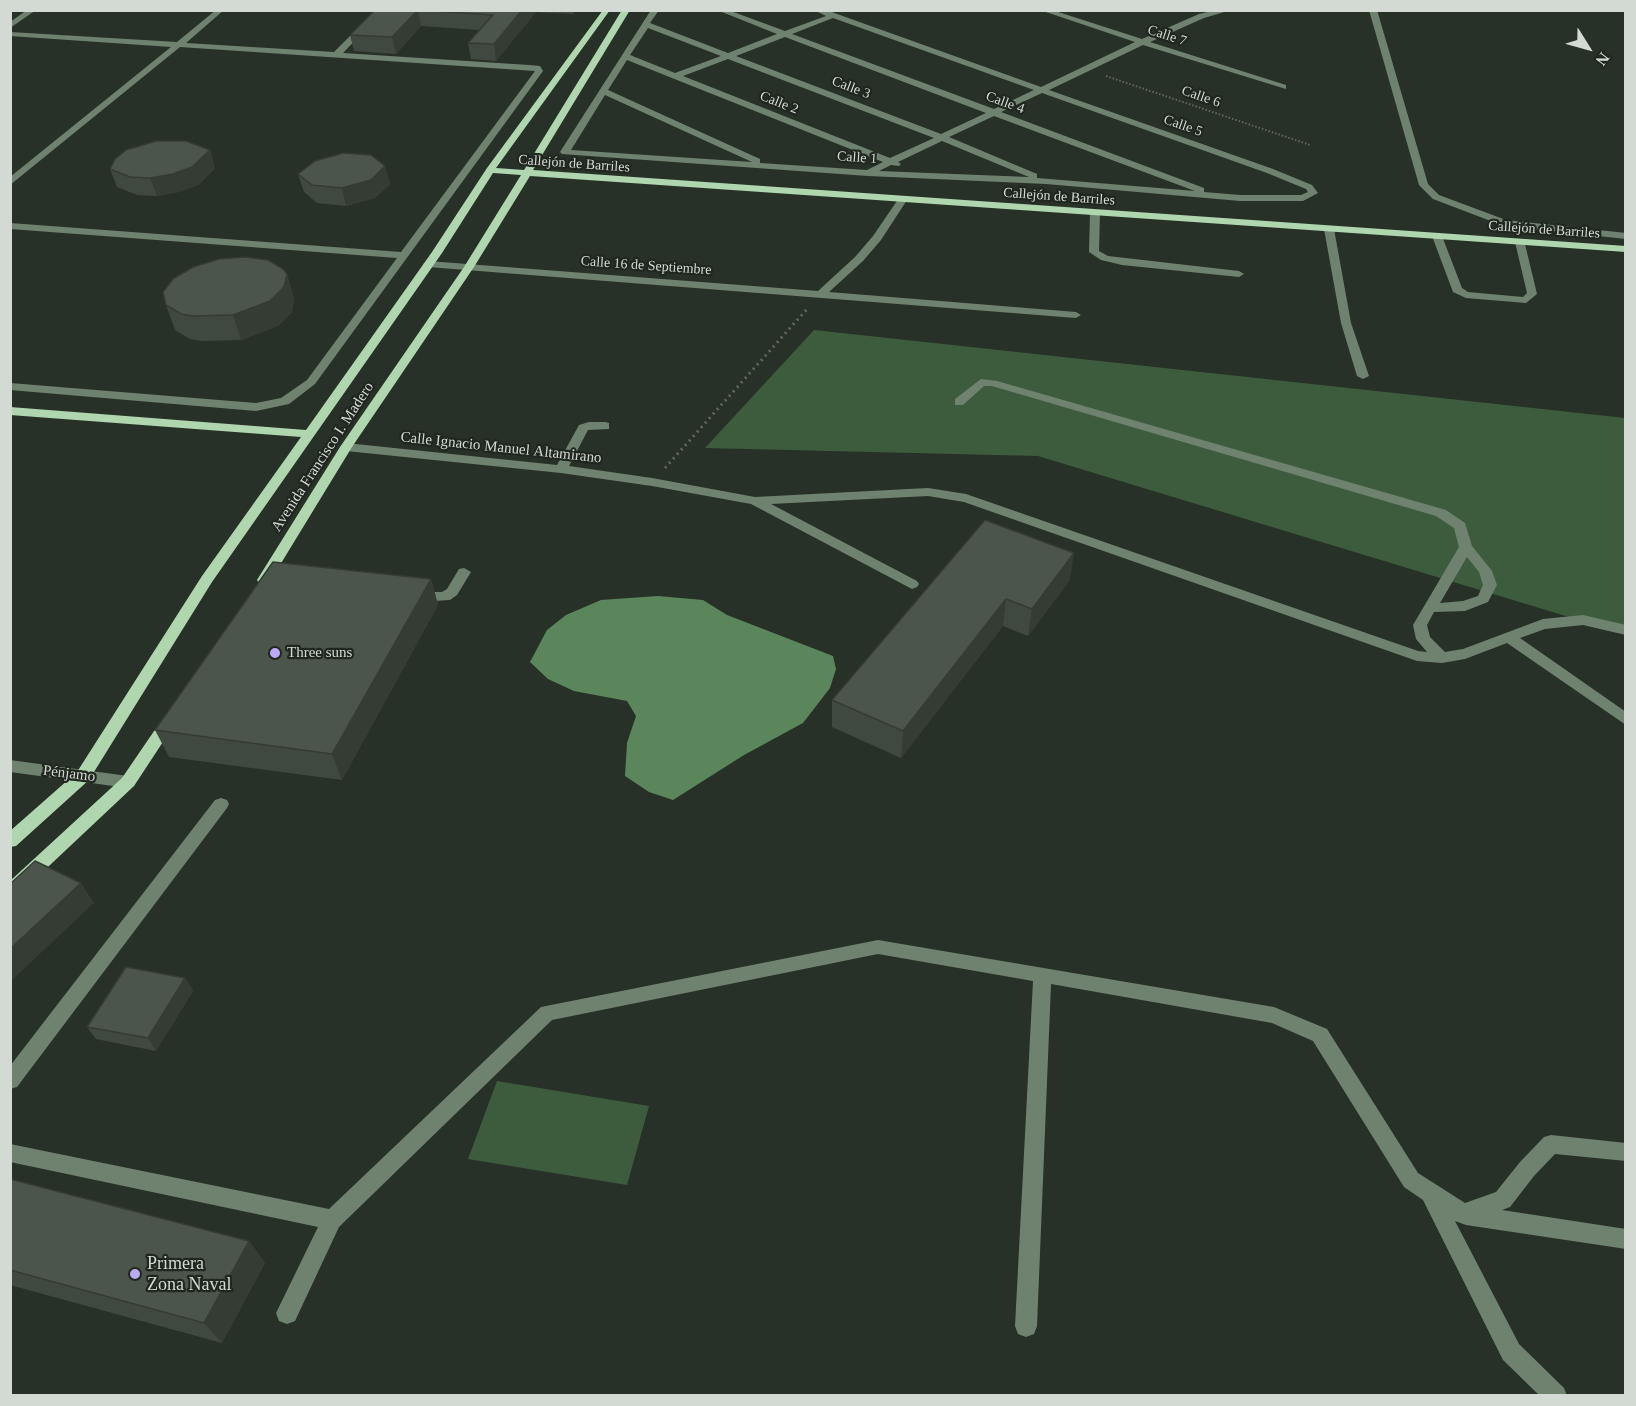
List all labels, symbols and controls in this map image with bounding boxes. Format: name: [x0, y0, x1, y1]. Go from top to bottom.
north arrow: [1558, 18, 1618, 78]
street label: Calle 7: [1145, 22, 1189, 50]
text: N: [1593, 49, 1613, 69]
street label: Calle 3: [829, 73, 873, 103]
street label: Calle 6: [1179, 83, 1223, 111]
street label: Calle 2: [757, 88, 801, 118]
street label: Calle 4: [983, 88, 1027, 118]
street label: Calle 5: [1161, 112, 1205, 140]
street label: Calle 1: [836, 148, 878, 168]
street label: Callejón de Barriles: [518, 152, 630, 176]
street label: Callejón de Barriles: [1003, 185, 1115, 209]
street label: Callejón de Barriles: [1488, 218, 1600, 242]
street label: Calle 16 de Septiembre: [580, 253, 712, 279]
street label: Avenida Francisco I. Madero: [268, 379, 378, 535]
street label: Calle Ignacio Manuel Altamirano: [400, 428, 602, 468]
place label: Three suns: [287, 644, 352, 662]
marker: Three suns: [268, 646, 282, 660]
street label: Pénjamo: [42, 762, 96, 786]
place label: Primera Zona Naval: [147, 1253, 231, 1296]
marker: Primera Zona Naval: [128, 1267, 142, 1281]

